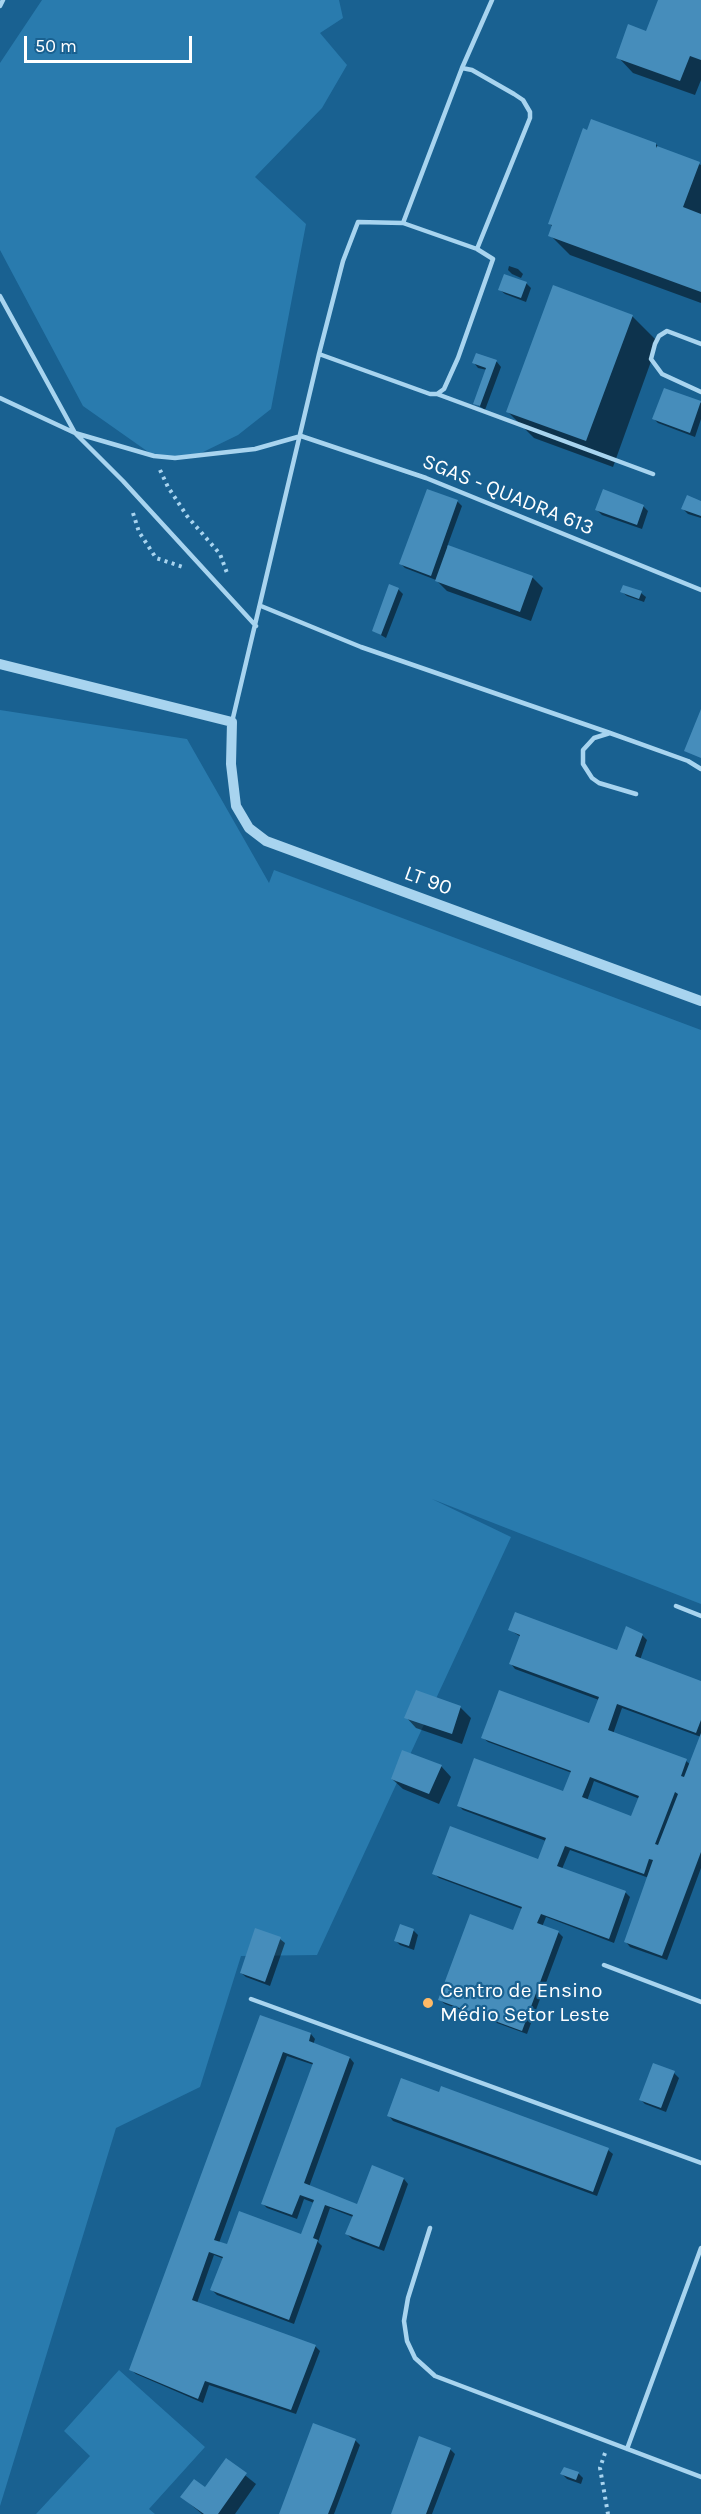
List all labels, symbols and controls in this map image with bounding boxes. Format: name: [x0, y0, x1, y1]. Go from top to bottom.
scale bar: [27, 24, 195, 62]
text: 50 m: [35, 35, 77, 57]
street label: SGAS - QUADRA 613: [419, 449, 597, 541]
street label: LT 90: [401, 861, 455, 901]
place label: Centro de Ensino Médio Setor Leste: [440, 1978, 609, 2028]
marker: Centro de Ensino Médio Setor Leste: [421, 1996, 435, 2010]

